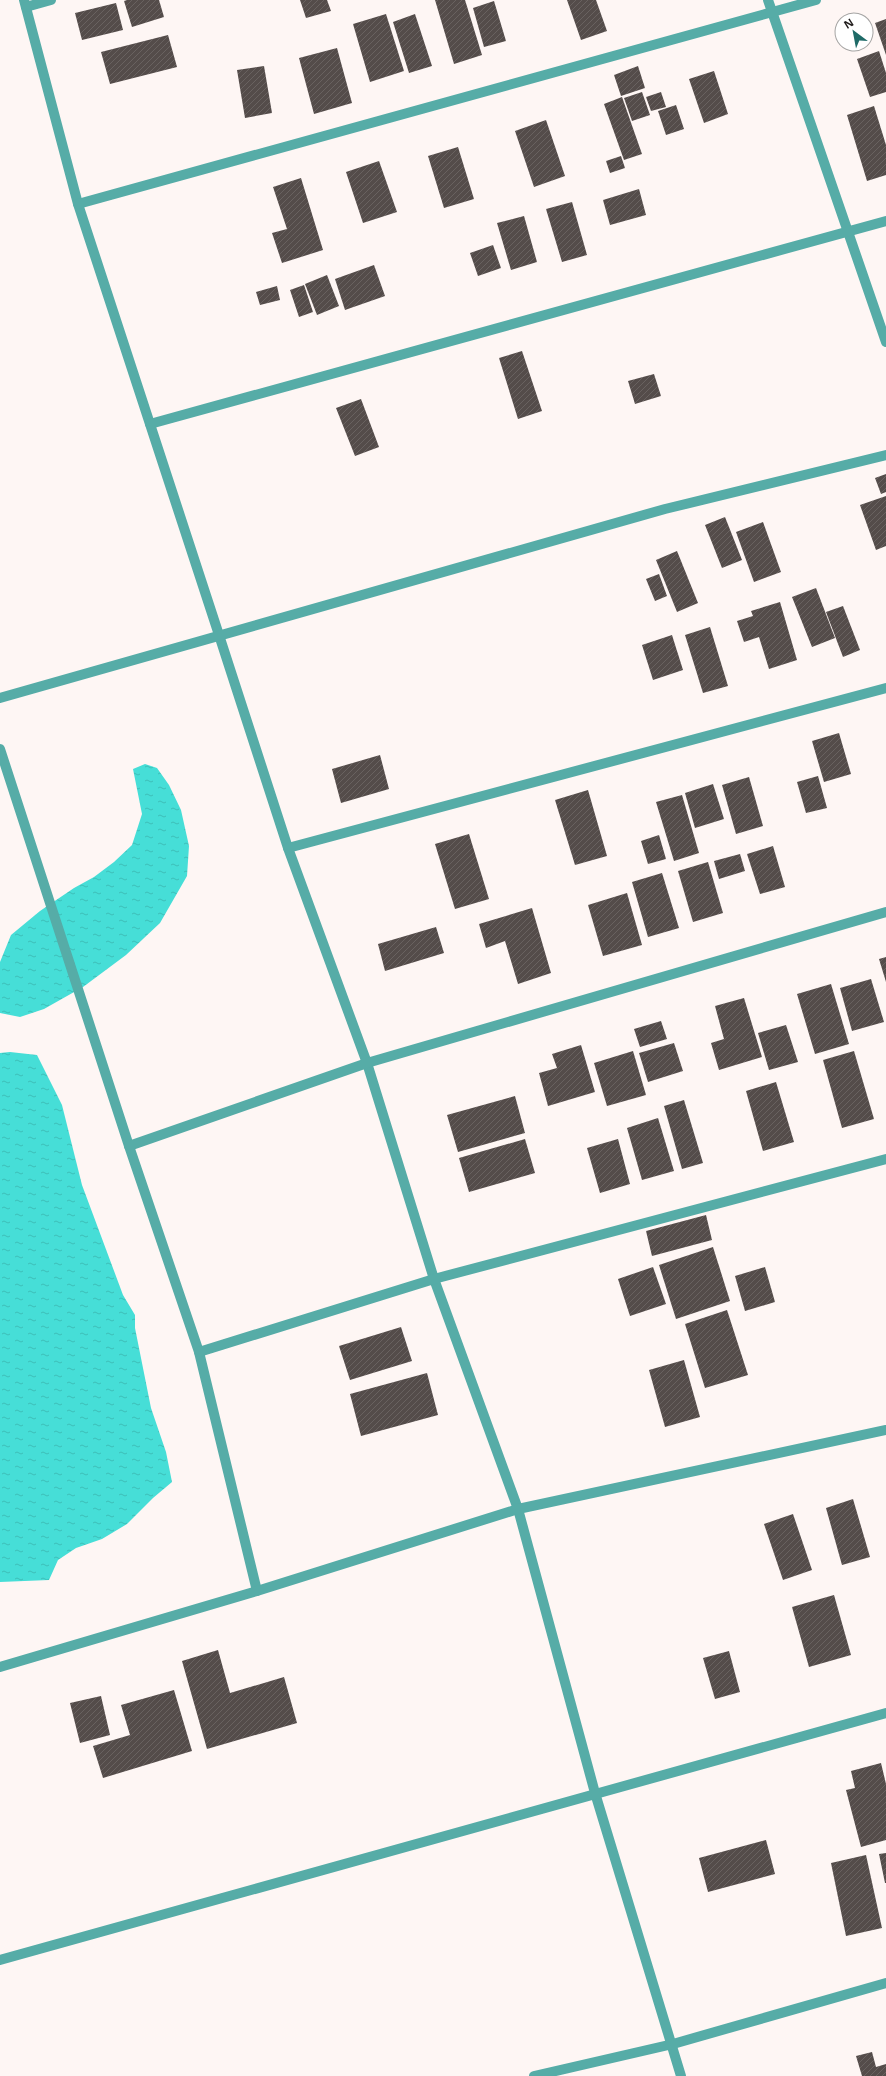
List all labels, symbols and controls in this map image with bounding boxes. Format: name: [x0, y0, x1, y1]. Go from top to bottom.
north arrow: [834, 12, 874, 52]
text: N: [841, 14, 856, 32]

